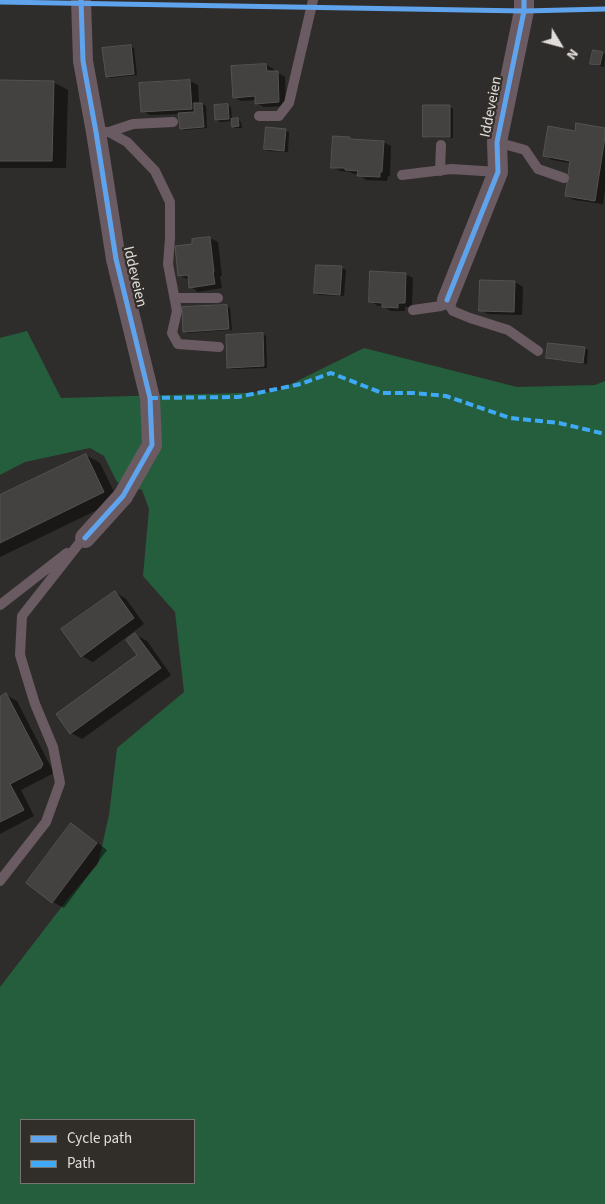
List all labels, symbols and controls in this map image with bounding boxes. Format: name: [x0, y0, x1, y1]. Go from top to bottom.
north arrow: [535, 20, 585, 70]
text: N: [561, 44, 583, 64]
street label: Iddeveien: [477, 75, 507, 139]
street label: Iddeveien: [118, 245, 150, 309]
legend: [20, 1119, 195, 1184]
text: Cycle path: [67, 1128, 132, 1149]
text: Path: [67, 1153, 95, 1174]

